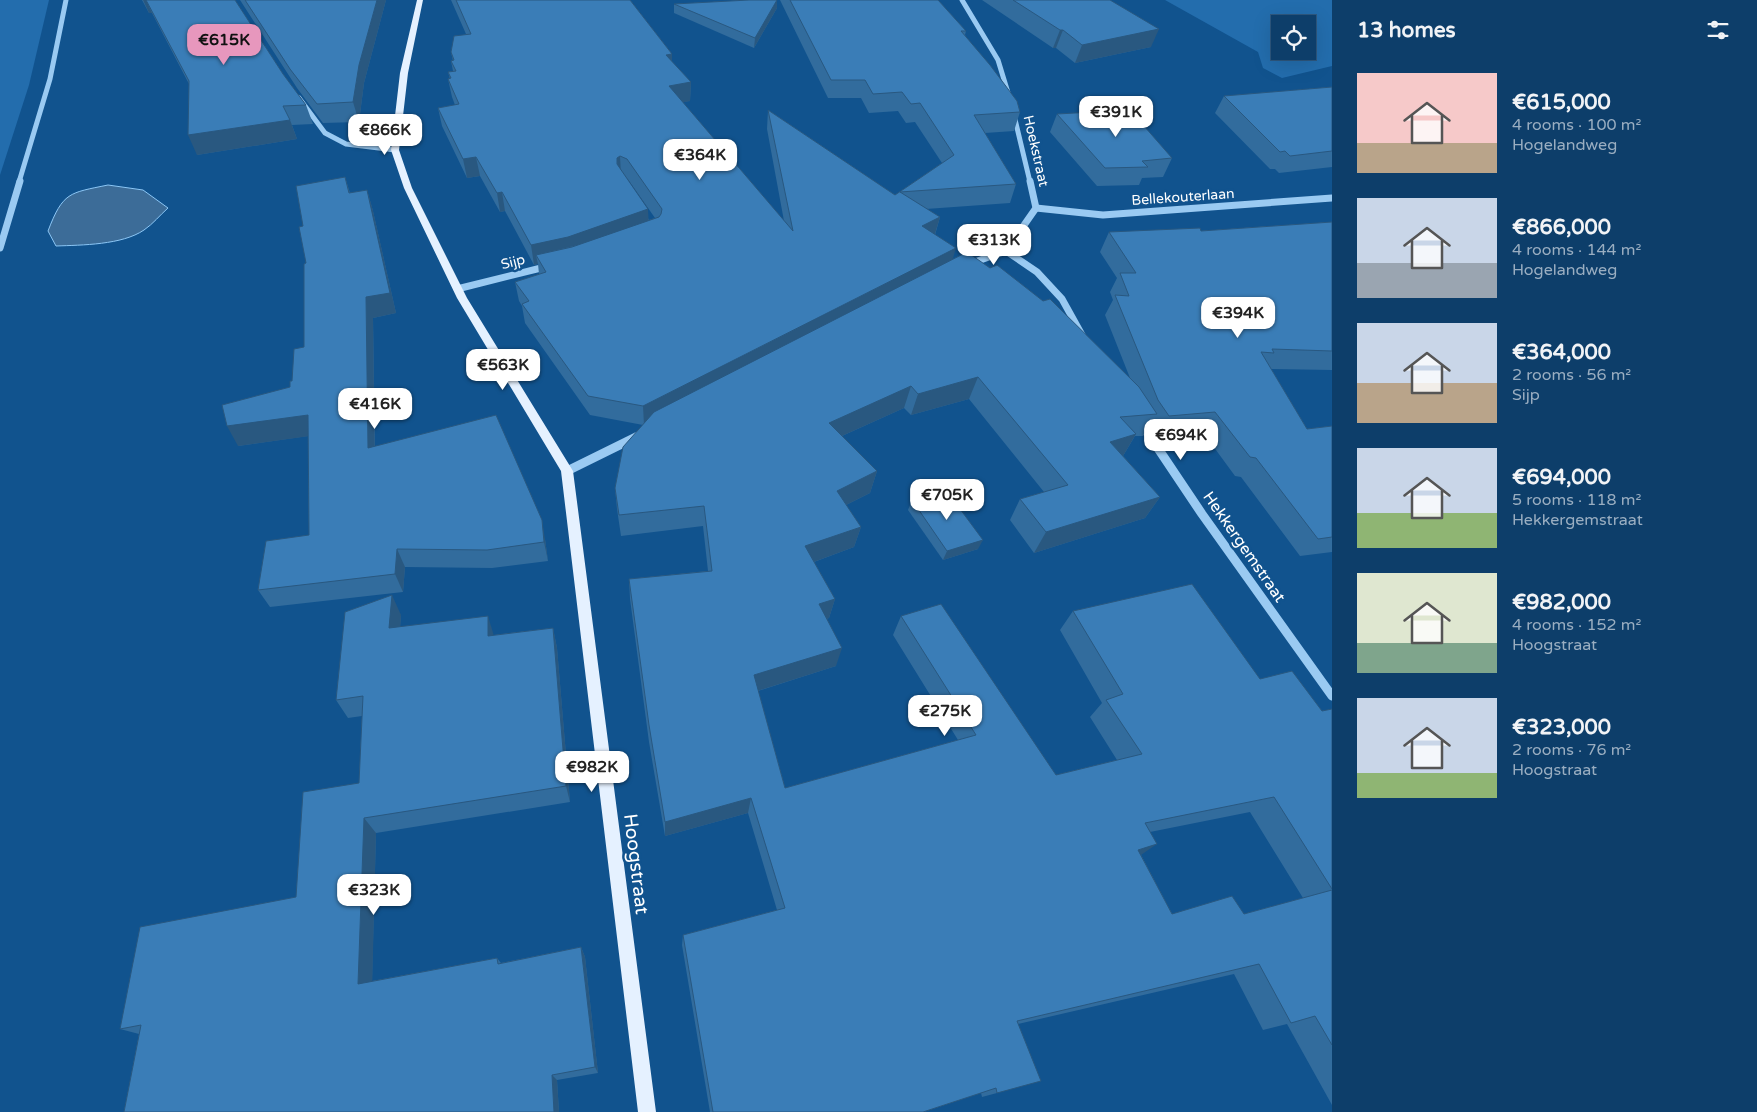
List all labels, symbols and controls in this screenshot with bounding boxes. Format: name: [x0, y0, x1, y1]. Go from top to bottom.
map controls: [1271, 15, 1316, 60]
button: locate: [1271, 15, 1316, 60]
icon: filters: [1704, 16, 1732, 44]
text: 13 homes: [1357, 18, 1456, 43]
pin: €615K: [189, 23, 259, 66]
text: €615K: [198, 30, 250, 50]
text: €615,000: [1512, 90, 1611, 115]
icon: home: [1397, 93, 1457, 153]
pin: €391K: [1081, 96, 1151, 138]
text: €391K: [1090, 102, 1142, 122]
pin: €866K: [350, 114, 420, 156]
street label: Hoekstraat: [1020, 114, 1053, 189]
text: 4 rooms · 100 m²: [1512, 115, 1641, 135]
text: €866K: [359, 120, 411, 140]
text: Hogelandweg: [1512, 135, 1617, 155]
pin: €364K: [665, 138, 735, 181]
text: €364K: [674, 145, 726, 165]
street label: Bellekouterlaan: [1131, 185, 1235, 209]
text: €866,000: [1512, 215, 1611, 240]
icon: home: [1397, 218, 1457, 278]
pin: €313K: [959, 224, 1029, 266]
text: €313K: [968, 230, 1020, 250]
text: 4 rooms · 144 m²: [1512, 240, 1641, 260]
street label: Sijp: [499, 251, 527, 273]
text: Hogelandweg: [1512, 260, 1617, 280]
pin: €394K: [1203, 296, 1273, 339]
text: €394K: [1212, 303, 1264, 323]
text: €364,000: [1512, 340, 1611, 365]
icon: home: [1397, 343, 1457, 403]
pin: €563K: [468, 348, 538, 391]
text: €563K: [477, 355, 529, 375]
text: 2 rooms · 56 m²: [1512, 365, 1631, 385]
text: Sijp: [1512, 385, 1540, 405]
pin: €416K: [340, 388, 410, 430]
text: €416K: [349, 394, 401, 414]
pin: €694K: [1146, 418, 1216, 461]
text: €694K: [1155, 425, 1207, 445]
text: €694,000: [1512, 465, 1611, 490]
icon: home: [1397, 468, 1457, 528]
pin: €705K: [912, 478, 982, 521]
text: €705K: [921, 485, 973, 505]
street label: Hekkergemstraat: [1198, 488, 1290, 606]
text: 5 rooms · 118 m²: [1512, 490, 1641, 510]
text: Hekkergemstraat: [1512, 510, 1643, 530]
text: €982,000: [1512, 590, 1611, 615]
icon: home: [1397, 593, 1457, 653]
text: 4 rooms · 152 m²: [1512, 615, 1641, 635]
text: Hoogstraat: [1512, 635, 1597, 655]
pin: €275K: [910, 694, 980, 737]
text: €275K: [919, 701, 971, 721]
text: €323,000: [1512, 715, 1611, 740]
icon: home: [1397, 718, 1457, 778]
text: 2 rooms · 76 m²: [1512, 740, 1631, 760]
pin: €982K: [557, 750, 627, 793]
text: €982K: [566, 757, 618, 777]
text: Hoogstraat: [1512, 760, 1597, 780]
street label: Hoogstraat: [619, 812, 653, 916]
pin: €323K: [339, 874, 409, 916]
text: €323K: [348, 880, 400, 900]

